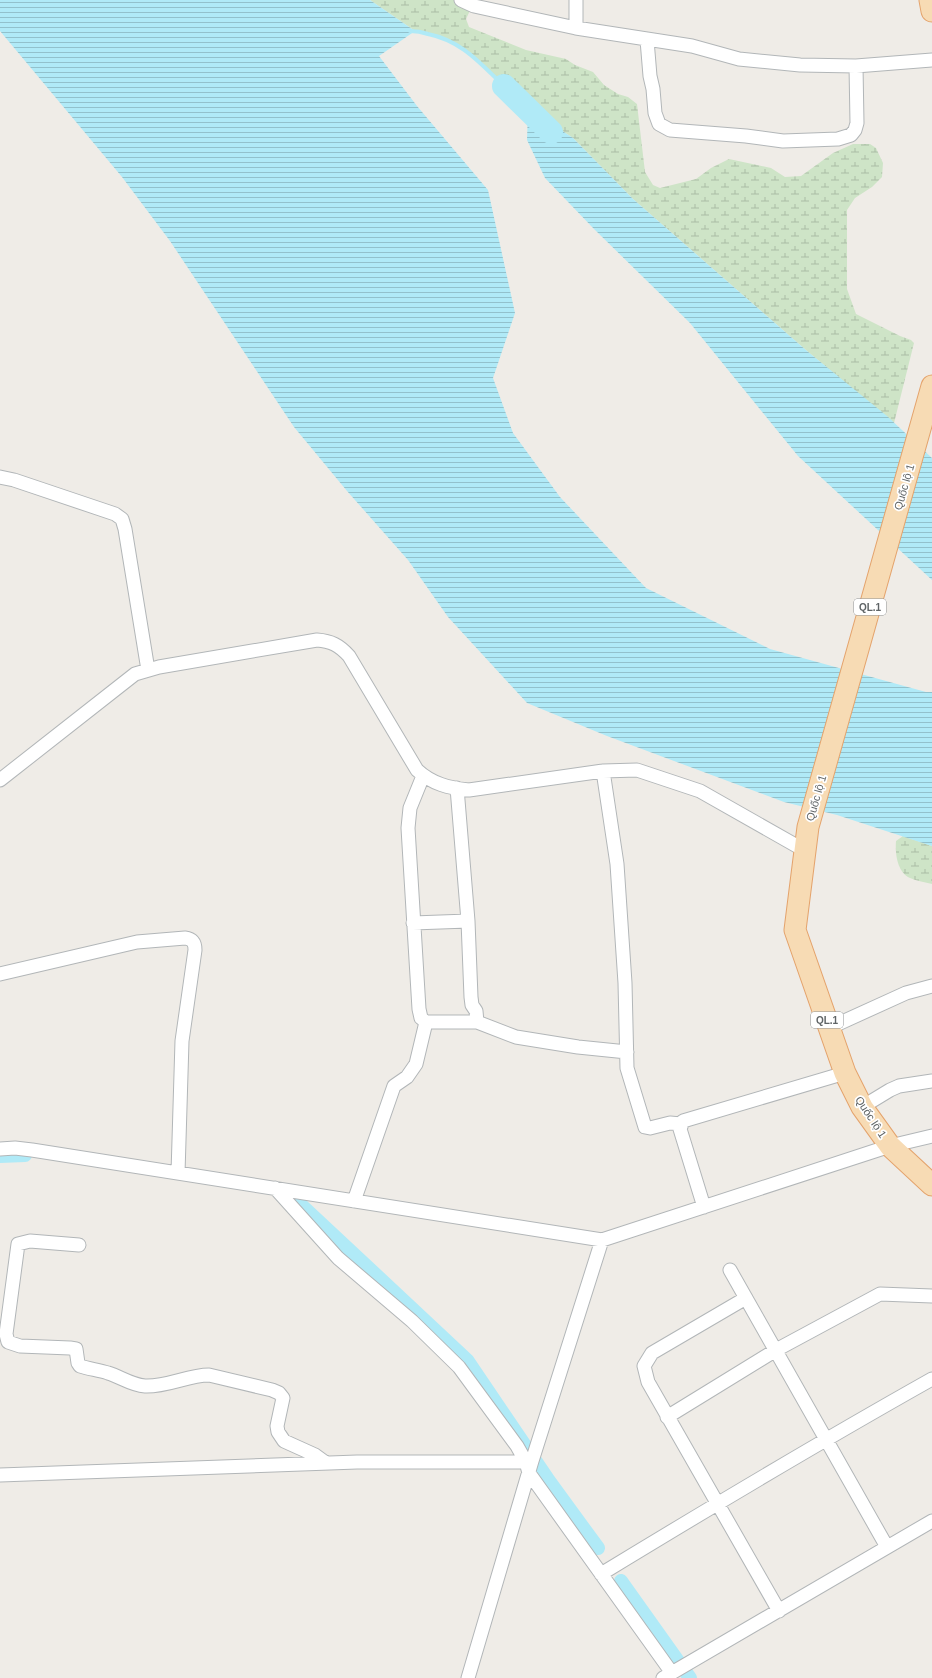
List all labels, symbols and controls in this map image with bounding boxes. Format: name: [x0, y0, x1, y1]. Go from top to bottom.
street label: Quốc lộ 1: [892, 463, 916, 511]
road number: QL.1: [854, 599, 886, 615]
street label: Quốc lộ 1: [804, 774, 828, 822]
road number: QL.1: [811, 1012, 843, 1028]
street label: Quốc lộ 1: [853, 1094, 889, 1140]

